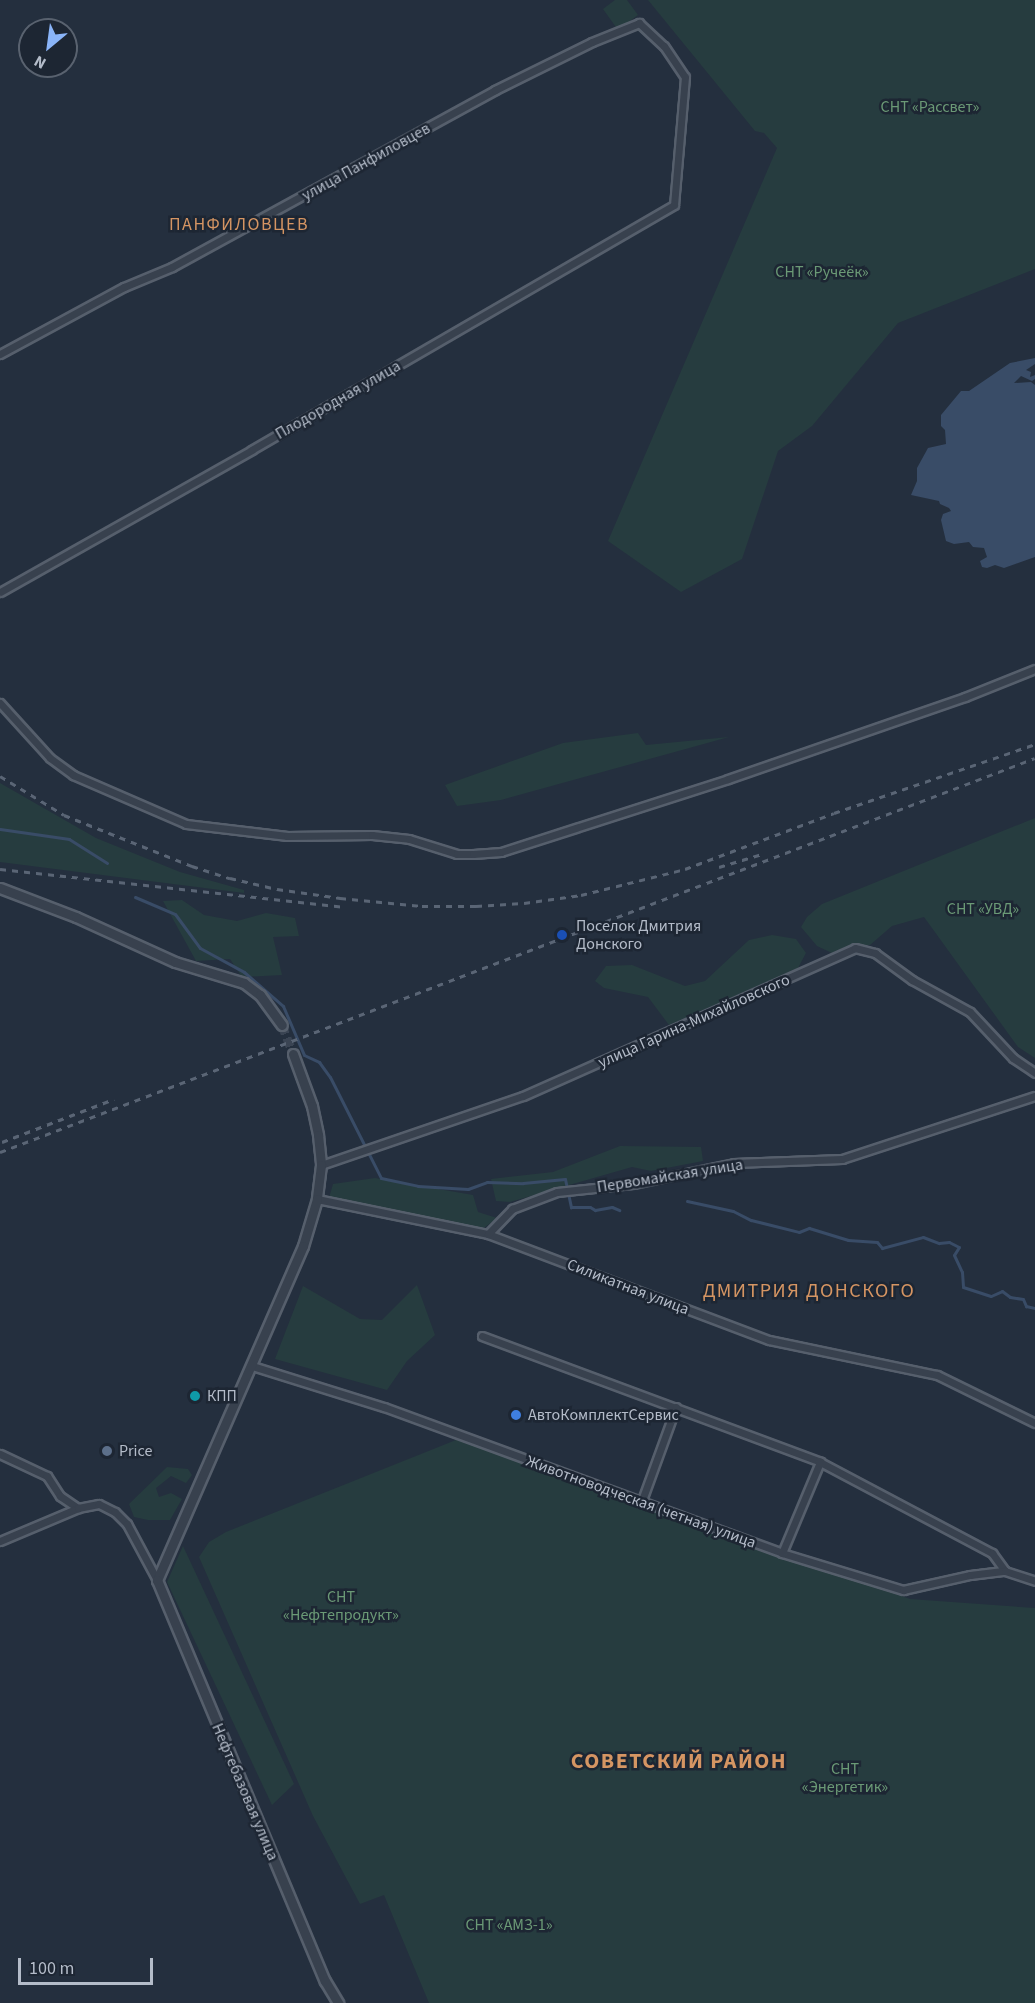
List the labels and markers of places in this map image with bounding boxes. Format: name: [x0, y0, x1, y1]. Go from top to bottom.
place label: Поселок Дмитрия Донского: [576, 916, 701, 954]
marker: Поселок Дмитрия Донского: [553, 926, 571, 944]
place label: КПП: [207, 1386, 237, 1406]
marker: КПП: [188, 1389, 202, 1403]
place label: АвтоКомплектСервис: [528, 1405, 679, 1425]
marker: АвтоКомплектСервис: [509, 1408, 523, 1422]
place label: Price: [119, 1441, 152, 1461]
marker: Price: [100, 1444, 114, 1458]

